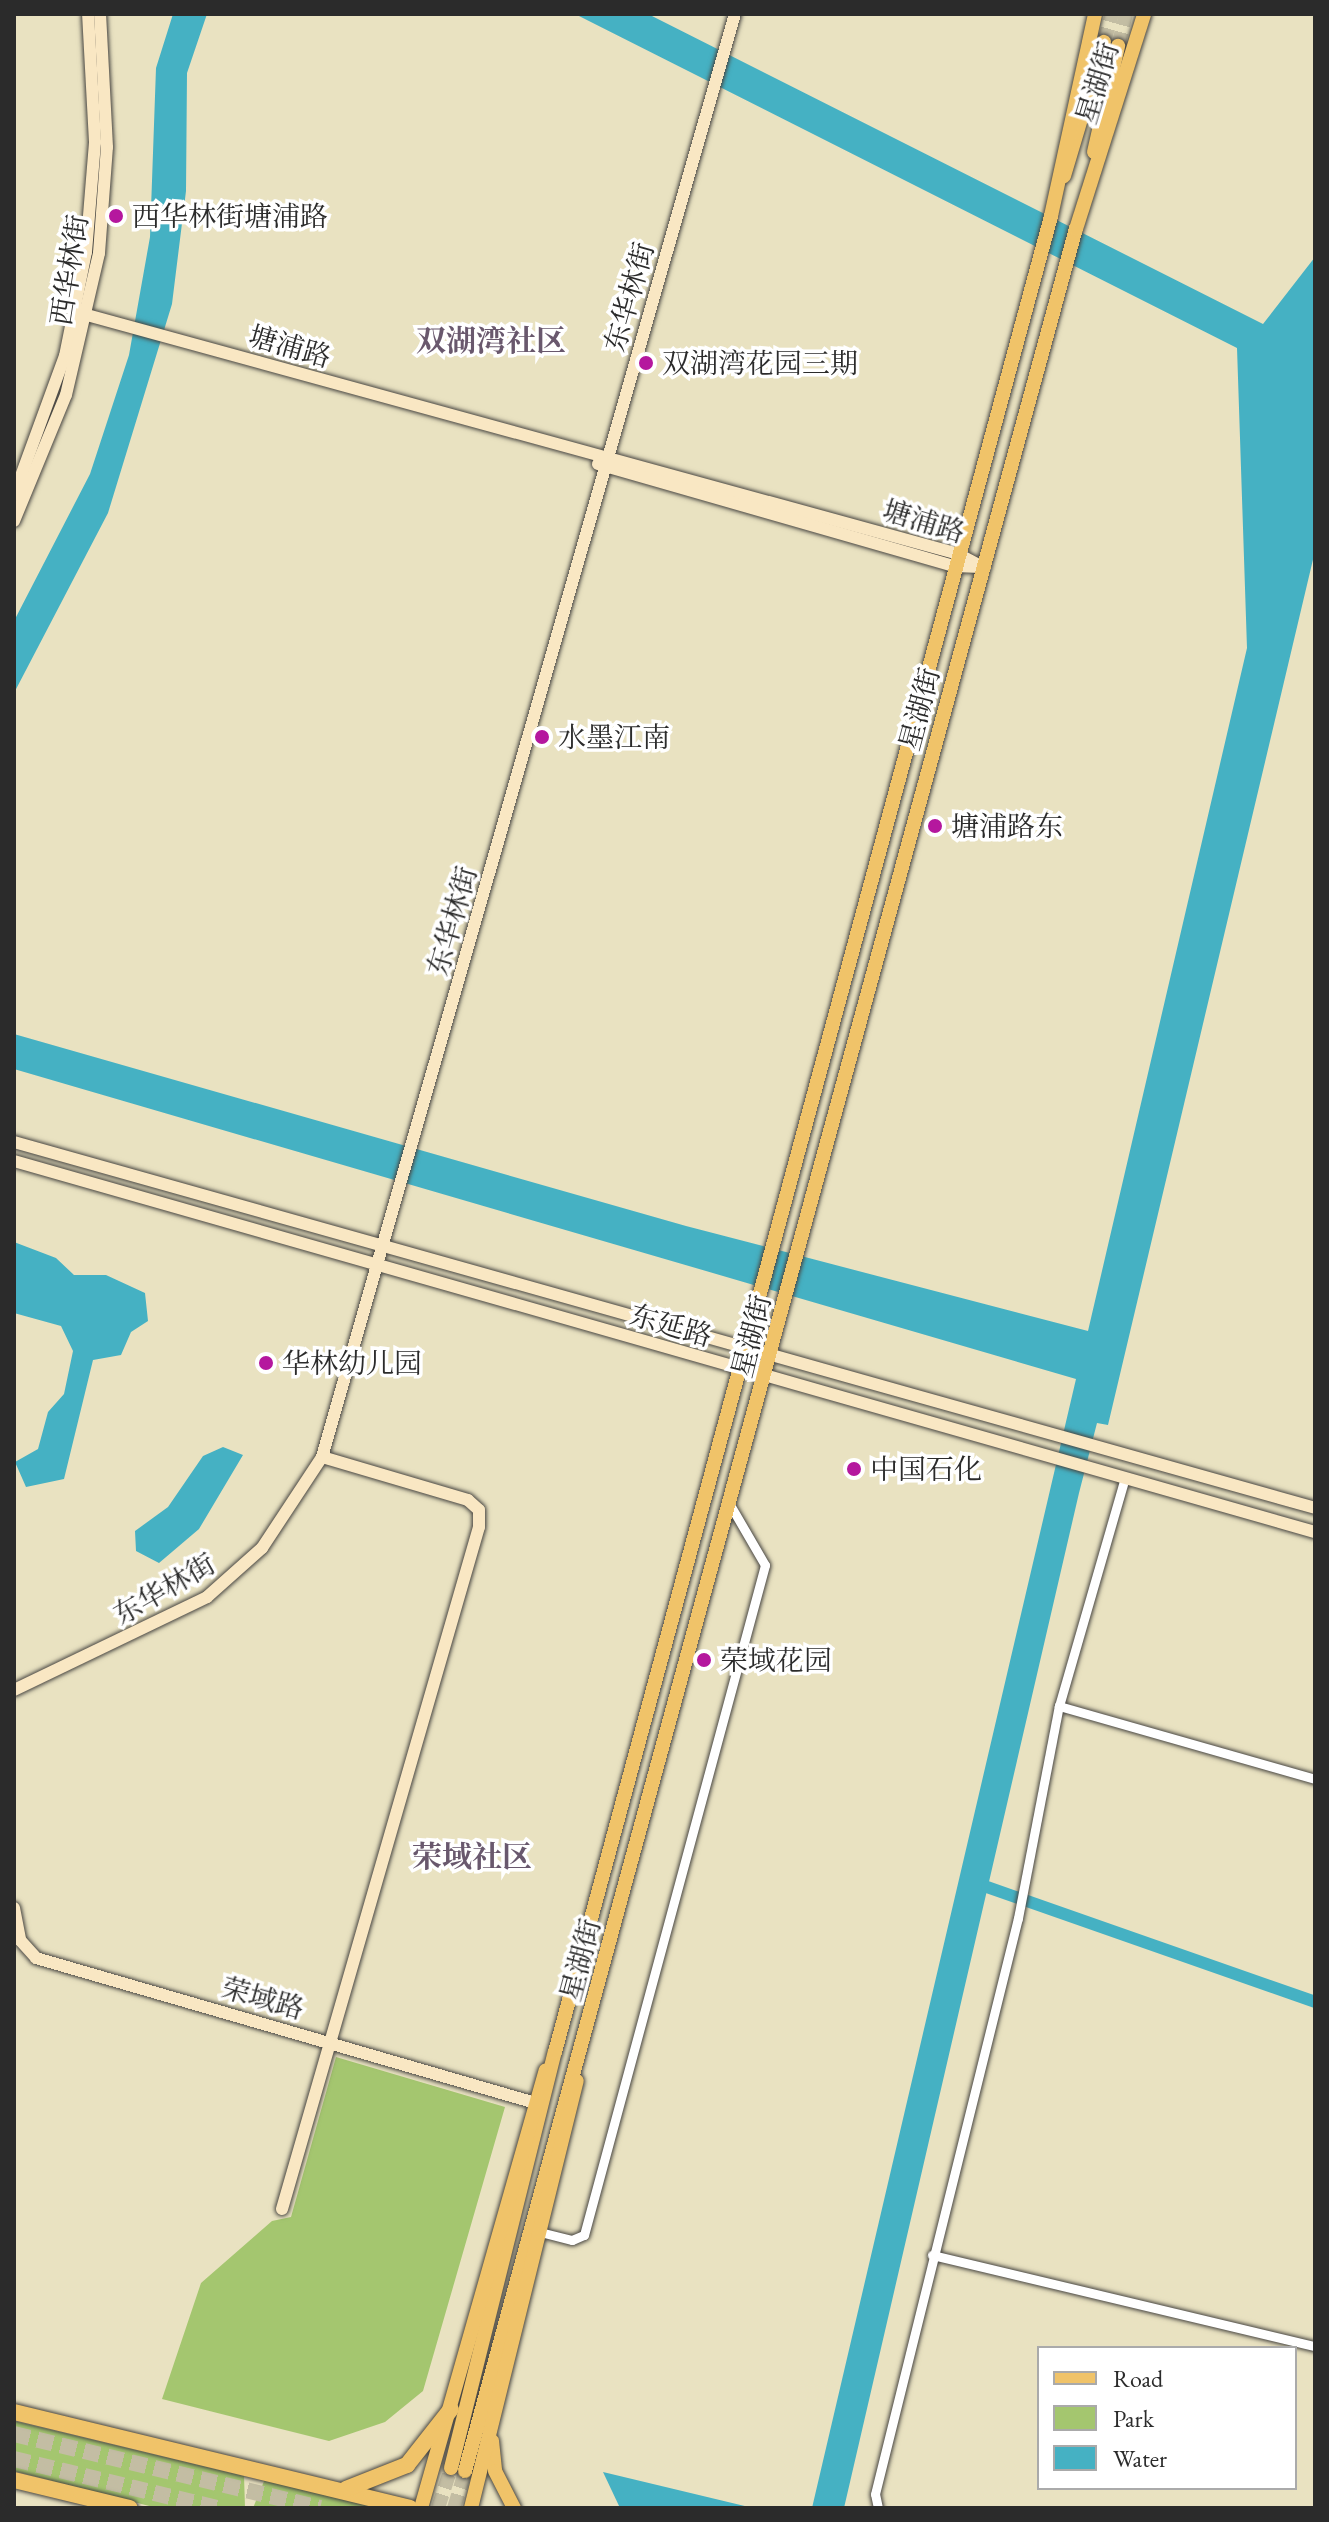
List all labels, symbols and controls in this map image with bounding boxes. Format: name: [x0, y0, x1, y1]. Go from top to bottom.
street label: 星湖街: [1069, 38, 1125, 128]
place label: 西华林街塘浦路: [132, 199, 328, 233]
marker: 西华林街塘浦路: [107, 207, 125, 225]
street label: 西华林街: [44, 212, 94, 328]
street label: 东华林街: [597, 239, 661, 355]
street label: 塘浦路: [245, 318, 335, 374]
district label: 双湖湾社区: [416, 323, 566, 359]
place label: 双湖湾花园三期: [662, 346, 858, 380]
marker: 双湖湾花园三期: [637, 354, 655, 372]
street label: 塘浦路: [879, 493, 969, 549]
street label: 星湖街: [892, 664, 946, 754]
place label: 水墨江南: [558, 720, 670, 754]
marker: 水墨江南: [533, 728, 551, 746]
place label: 塘浦路东: [951, 809, 1063, 843]
marker: 塘浦路东: [926, 817, 944, 835]
street label: 东华林街: [420, 863, 484, 979]
street label: 星湖街: [725, 1291, 777, 1381]
street label: 东延路: [626, 1297, 716, 1353]
place label: 华林幼儿园: [282, 1346, 422, 1380]
marker: 华林幼儿园: [257, 1354, 275, 1372]
place label: 中国石化: [870, 1452, 982, 1486]
marker: 中国石化: [845, 1460, 863, 1478]
street label: 东华林街: [107, 1546, 221, 1632]
place label: 荣域花园: [720, 1643, 832, 1677]
marker: 荣域花园: [695, 1651, 713, 1669]
district label: 荣域社区: [412, 1839, 532, 1875]
street label: 星湖街: [553, 1915, 607, 2005]
street label: 荣域路: [218, 1970, 308, 2026]
legend: [1037, 2346, 1297, 2490]
text: Road: [1113, 2363, 1163, 2394]
text: Park: [1113, 2403, 1154, 2434]
text: Water: [1113, 2443, 1167, 2474]

